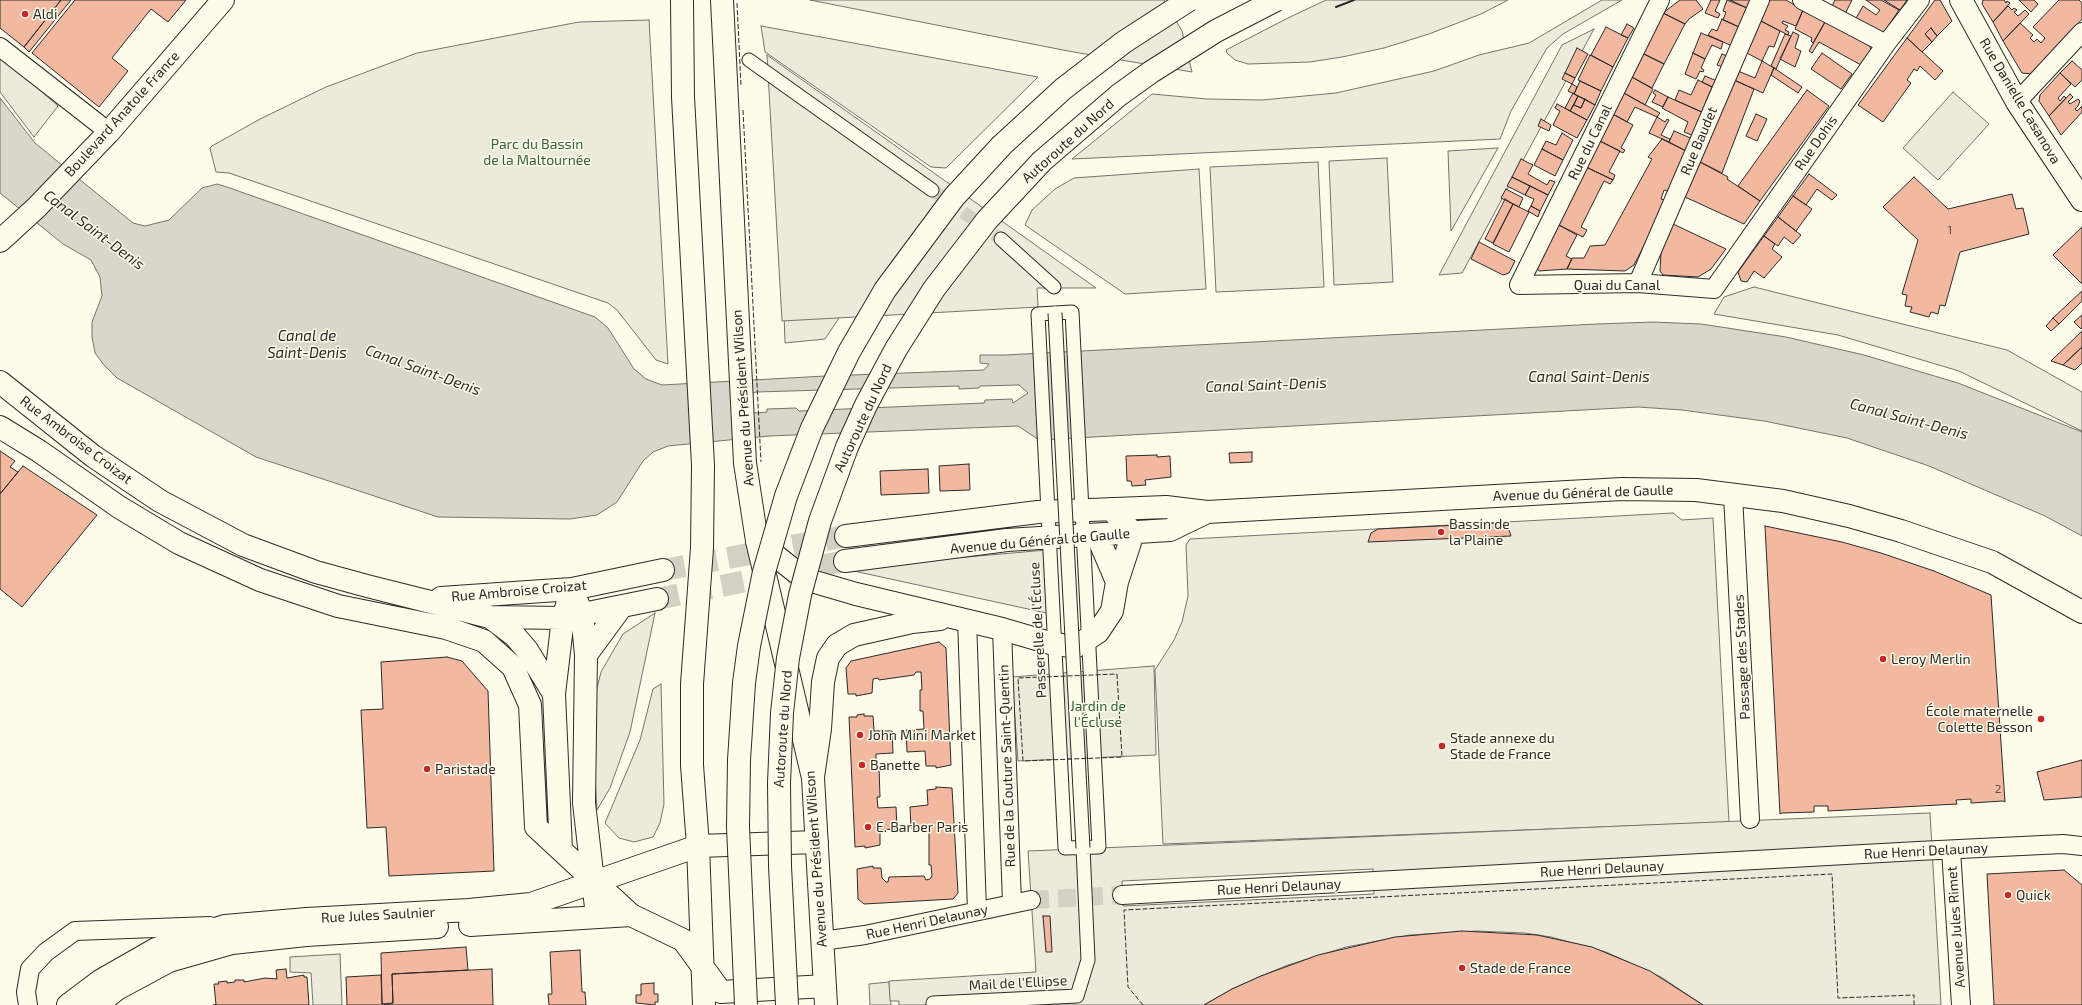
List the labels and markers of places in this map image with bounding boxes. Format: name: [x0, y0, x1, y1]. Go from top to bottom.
place label: Aldi: [33, 6, 57, 22]
marker: Aldi: [20, 9, 30, 19]
place label: Bassin de la Plaine: [1449, 516, 1510, 548]
marker: Bassin de la Plaine: [1436, 527, 1446, 537]
place label: Leroy Merlin: [1891, 651, 1971, 667]
marker: Leroy Merlin: [1878, 654, 1888, 664]
place label: École maternelle Colette Besson: [1926, 703, 2033, 736]
marker: École maternelle Colette Besson: [2036, 714, 2046, 724]
place label: John Mini Market: [868, 727, 976, 743]
marker: John Mini Market: [855, 730, 865, 740]
place label: Stade annexe du Stade de France: [1450, 730, 1555, 762]
marker: Stade annexe du Stade de France: [1437, 741, 1447, 751]
place label: Banette: [870, 757, 920, 773]
marker: Banette: [857, 760, 867, 770]
place label: Paristade: [435, 761, 496, 777]
marker: Paristade: [422, 764, 432, 774]
place label: E. Barber Paris: [876, 819, 968, 835]
marker: E. Barber Paris: [863, 822, 873, 832]
place label: Quick: [2016, 887, 2051, 903]
marker: Quick: [2003, 890, 2013, 900]
place label: Stade de France: [1470, 960, 1571, 976]
marker: Stade de France: [1457, 963, 1467, 973]

